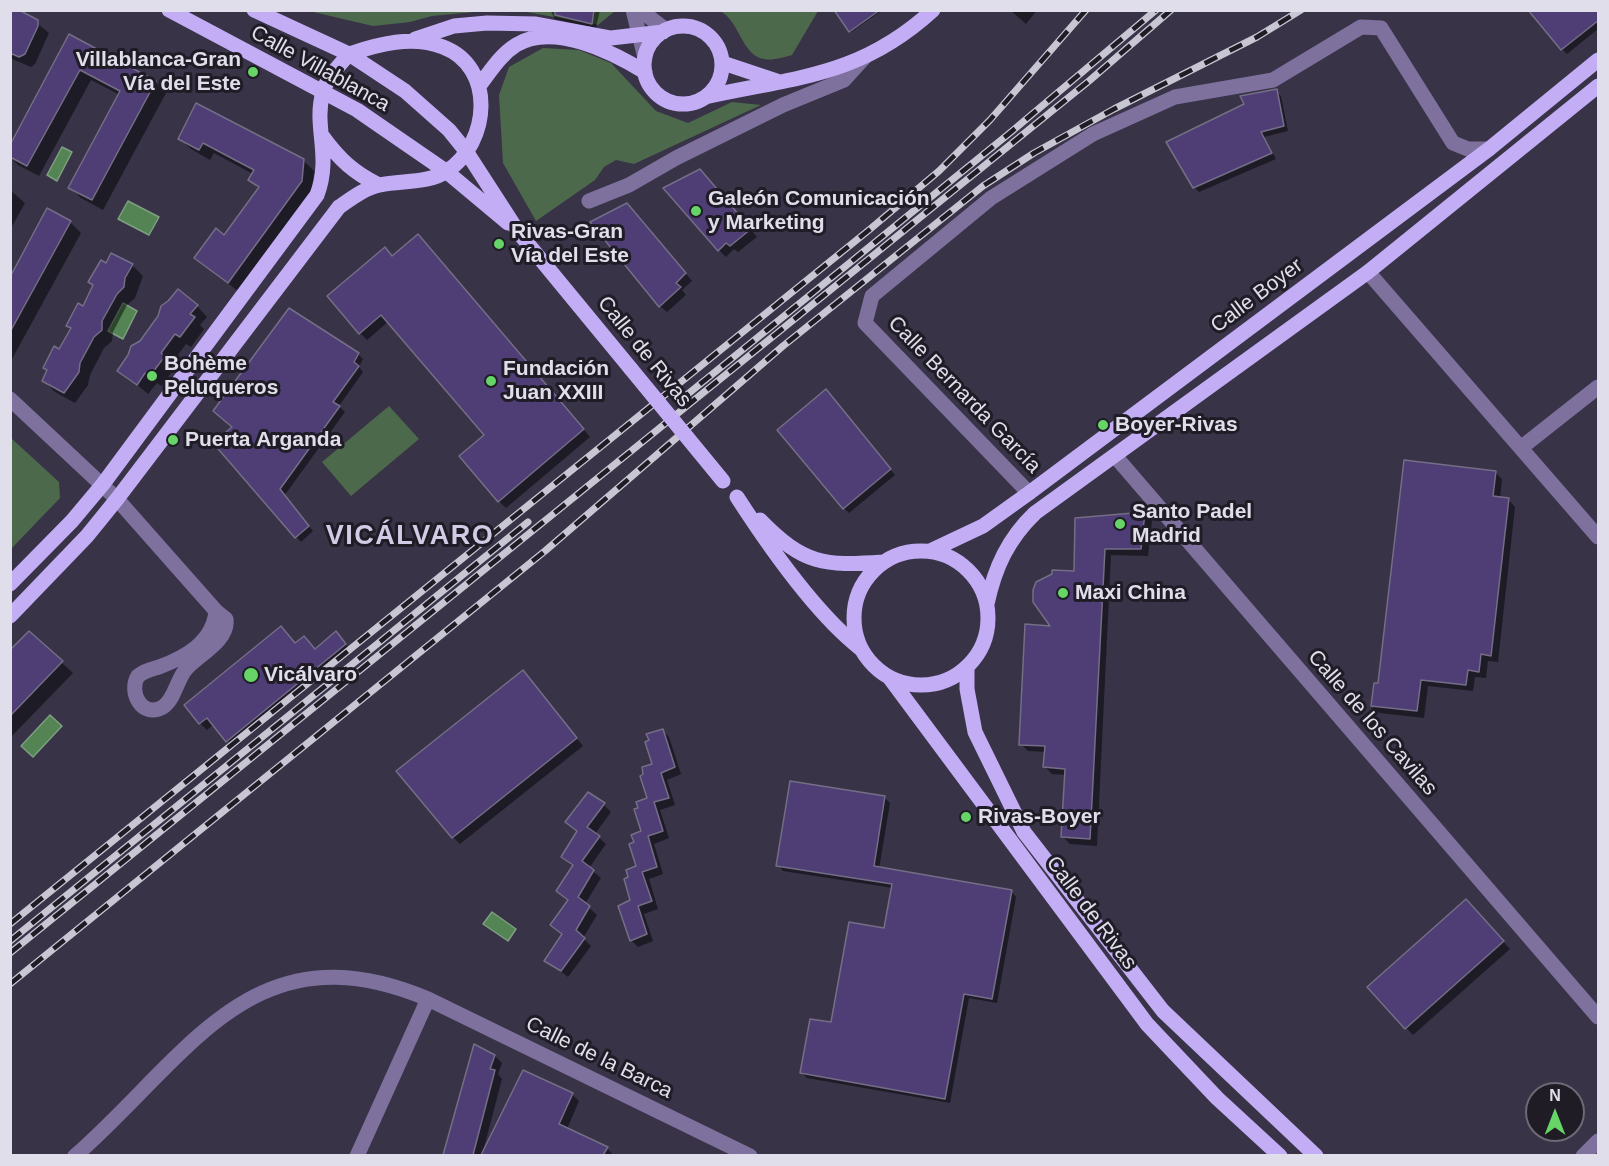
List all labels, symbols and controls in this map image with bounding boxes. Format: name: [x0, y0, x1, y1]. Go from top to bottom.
street label: Calle Villablanca: [246, 20, 394, 118]
place label: Villablanca-Gran Vía del Este: [76, 47, 241, 97]
marker: Villablanca-Gran Vía del Este: [246, 65, 260, 79]
place label: Galeón Comunicación y Marketing: [708, 186, 930, 236]
marker: Galeón Comunicación y Marketing: [689, 204, 703, 218]
place label: Rivas-Gran Vía del Este: [511, 219, 629, 269]
marker: Rivas-Gran Vía del Este: [492, 237, 506, 251]
street label: Calle Boyer: [1206, 253, 1308, 339]
street label: Calle de Rivas: [592, 291, 696, 413]
street label: Calle Bernarda García: [882, 311, 1046, 479]
place label: Bohème Peluqueros: [164, 351, 278, 401]
place label: Fundación Juan XXIII: [503, 356, 609, 406]
marker: Bohème Peluqueros: [145, 369, 159, 383]
marker: Fundación Juan XXIII: [484, 374, 498, 388]
place label: Boyer-Rivas: [1115, 412, 1238, 438]
marker: Boyer-Rivas: [1096, 418, 1110, 432]
place label: Puerta Arganda: [185, 427, 341, 453]
marker: Puerta Arganda: [166, 433, 180, 447]
place label: Santo Padel Madrid: [1132, 499, 1252, 549]
marker: Santo Padel Madrid: [1113, 517, 1127, 531]
district label: VICÁLVARO: [326, 521, 494, 553]
place label: Maxi China: [1075, 580, 1186, 606]
marker: Maxi China: [1056, 586, 1070, 600]
street label: Calle de los Cavilas: [1302, 645, 1442, 801]
place label: Vicálvaro: [264, 662, 357, 688]
marker: Vicálvaro: [242, 666, 260, 684]
place label: Rivas-Boyer: [978, 804, 1101, 830]
marker: Rivas-Boyer: [959, 810, 973, 824]
street label: Calle de Rivas: [1040, 851, 1142, 975]
street label: Calle de la Barca: [522, 1012, 676, 1104]
north arrow: [1525, 1082, 1585, 1142]
text: N: [1549, 1087, 1561, 1104]

